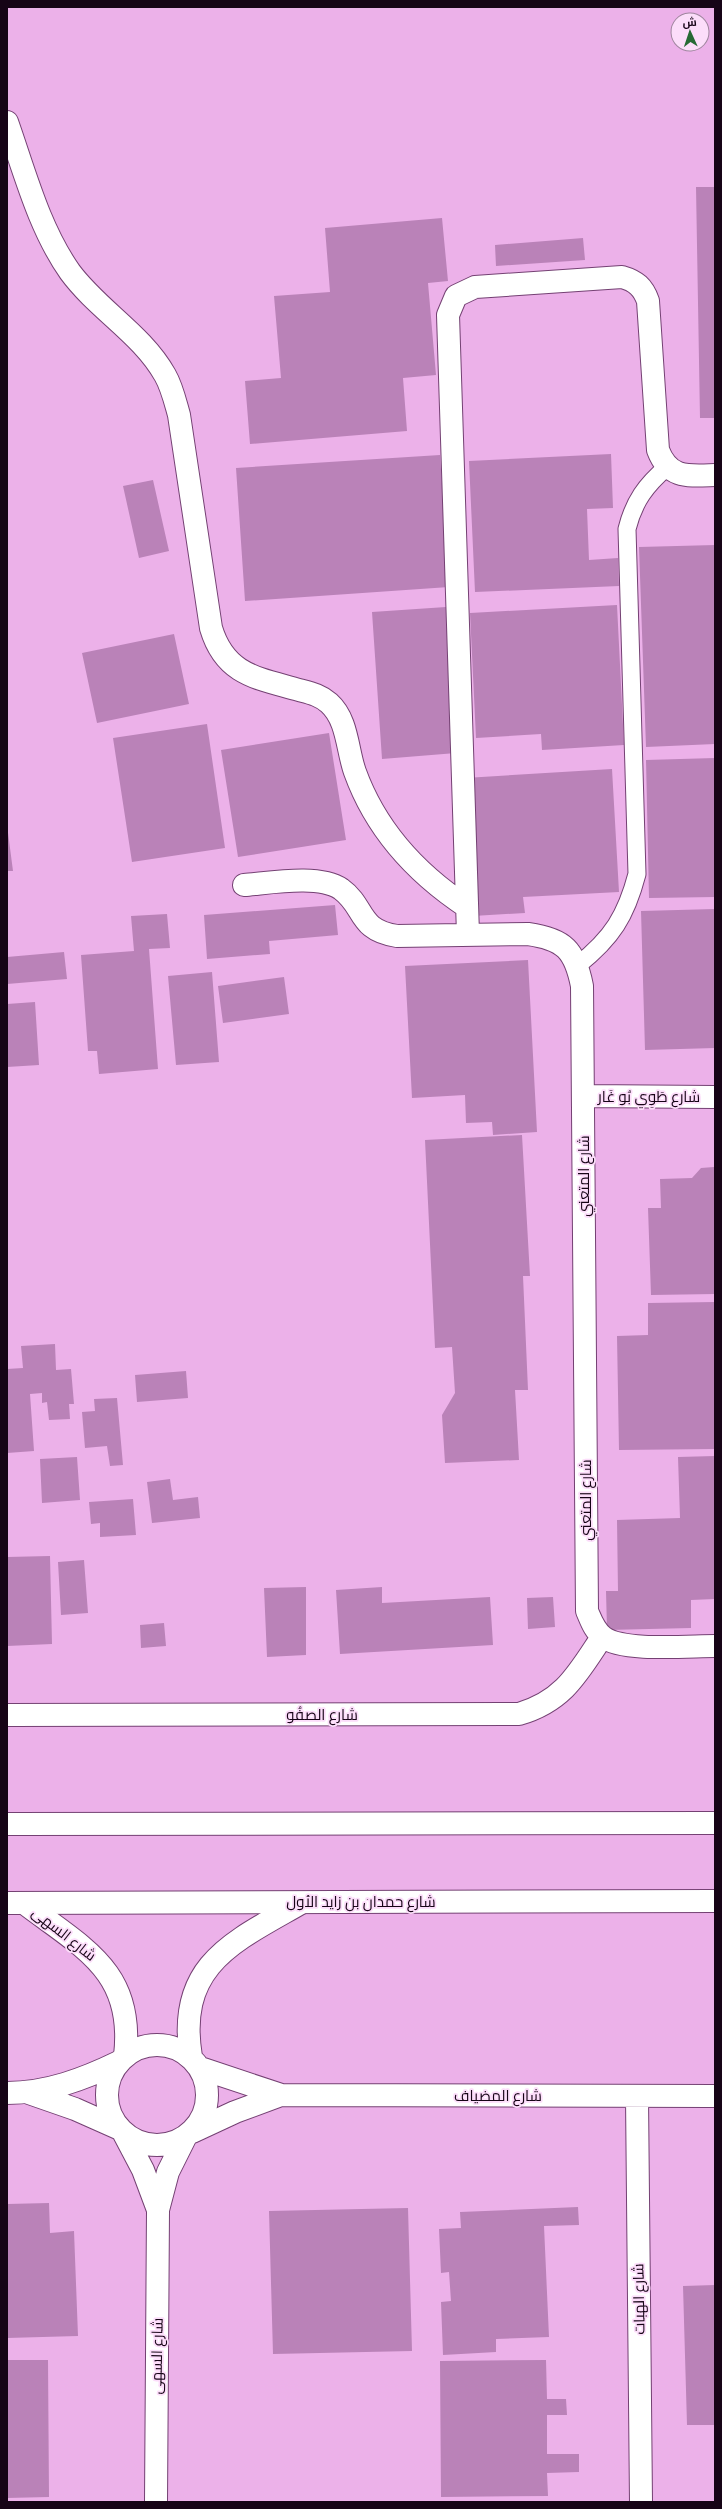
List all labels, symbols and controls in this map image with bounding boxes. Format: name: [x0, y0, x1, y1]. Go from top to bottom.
north arrow: [670, 12, 710, 52]
text: ش: [682, 15, 697, 29]
street label: شارع طَوِي بُو غَار: [597, 1088, 700, 1109]
street label: شارع المتعني: [575, 1135, 596, 1217]
street label: شارع المتعني: [577, 1459, 598, 1541]
street label: شارع الصفُو: [286, 1706, 358, 1726]
street label: شارع حمدان بن زايد الأول: [286, 1893, 436, 1913]
street label: شارع السهى: [27, 1903, 100, 1966]
street label: شارع المضياف: [454, 2087, 542, 2107]
street label: شارع الهبات: [629, 2263, 651, 2335]
street label: شارع السهى: [147, 2318, 169, 2395]

